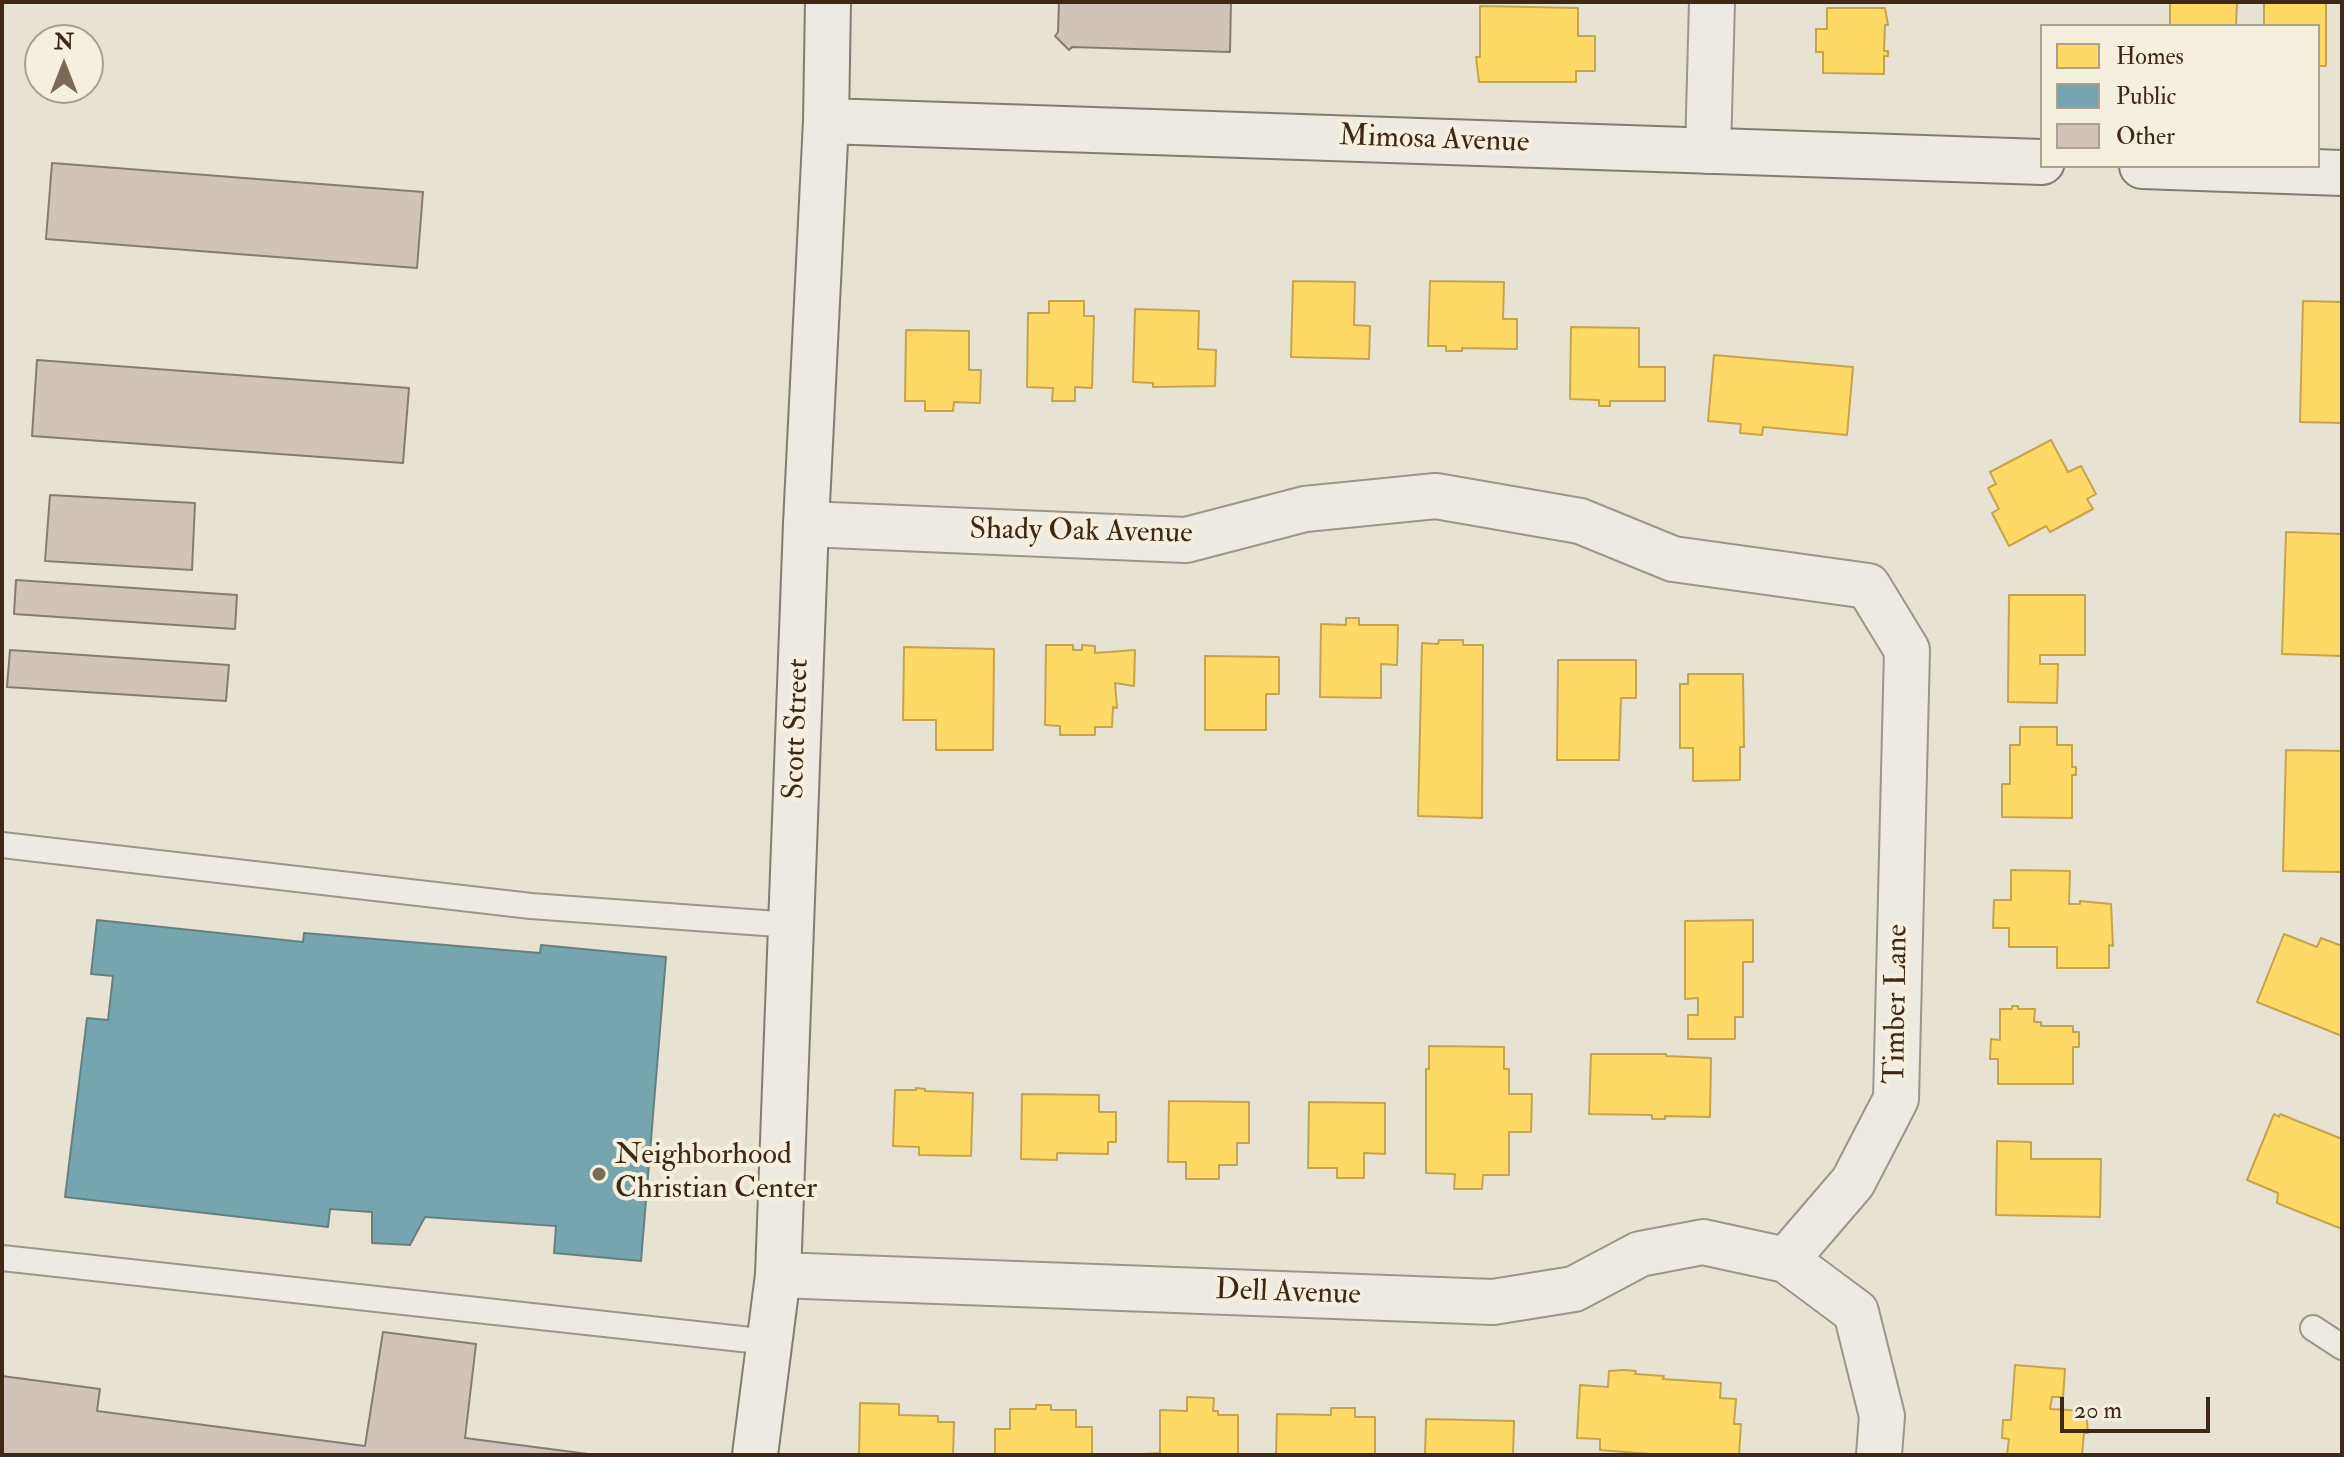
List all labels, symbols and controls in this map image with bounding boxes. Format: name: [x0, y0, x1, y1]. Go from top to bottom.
north arrow: [24, 24, 104, 104]
legend: [2040, 24, 2320, 168]
text: N: [54, 28, 74, 56]
text: Homes: [2116, 41, 2184, 72]
text: Public: [2116, 81, 2176, 112]
street label: Mimosa Avenue: [1338, 120, 1530, 162]
text: Other: [2116, 121, 2175, 152]
street label: Shady Oak Avenue: [969, 513, 1193, 553]
street label: Scott Street: [778, 658, 818, 800]
street label: Timber Lane: [1879, 924, 1917, 1084]
place label: Neighborhood Christian Center: [615, 1139, 817, 1210]
marker: Neighborhood Christian Center: [590, 1165, 608, 1183]
street label: Dell Avenue: [1215, 1273, 1361, 1315]
scale bar: [2064, 1381, 2214, 1431]
text: 20 m: [2074, 1395, 2122, 1426]

